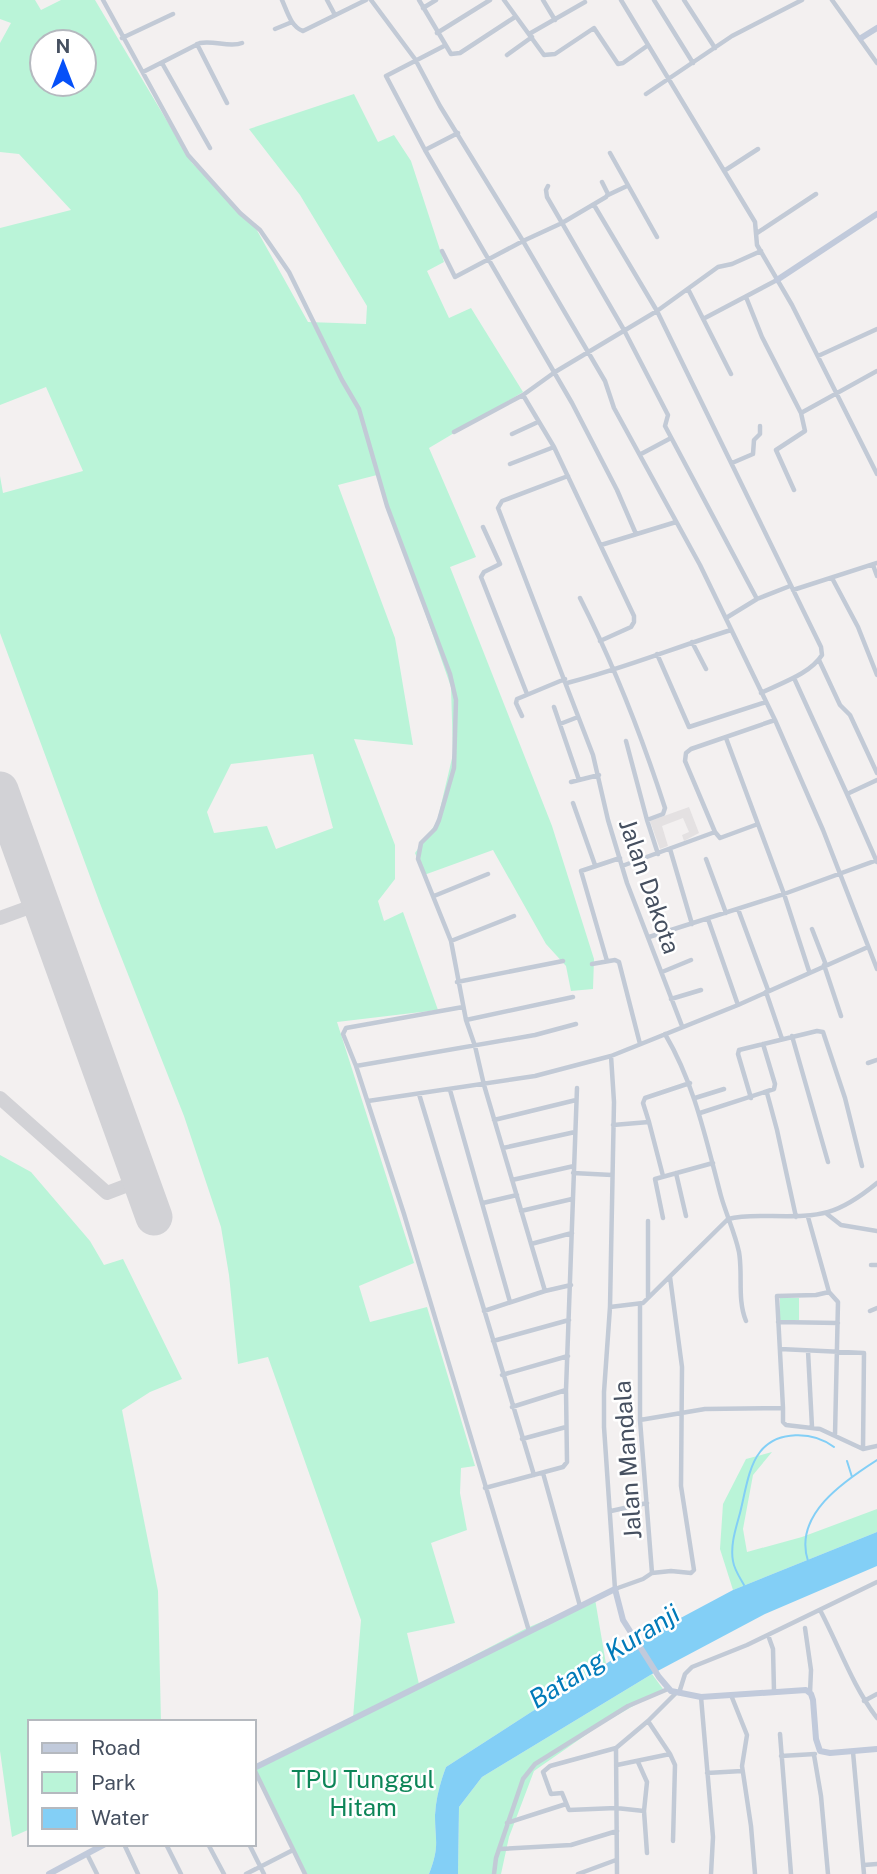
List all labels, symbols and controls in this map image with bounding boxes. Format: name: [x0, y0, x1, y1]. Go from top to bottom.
north arrow: [28, 28, 98, 98]
text: N: [56, 35, 70, 57]
street label: Jalan Dakota: [614, 815, 686, 957]
street label: Jalan Mandala: [607, 1380, 647, 1540]
water label: Batang Kuranji: [523, 1597, 686, 1715]
legend: [28, 1720, 256, 1846]
text: Road: [91, 1735, 141, 1760]
park label: TPU Tunggul Hitam: [291, 1765, 435, 1821]
text: Park: [91, 1770, 136, 1795]
text: Water: [91, 1805, 149, 1830]

